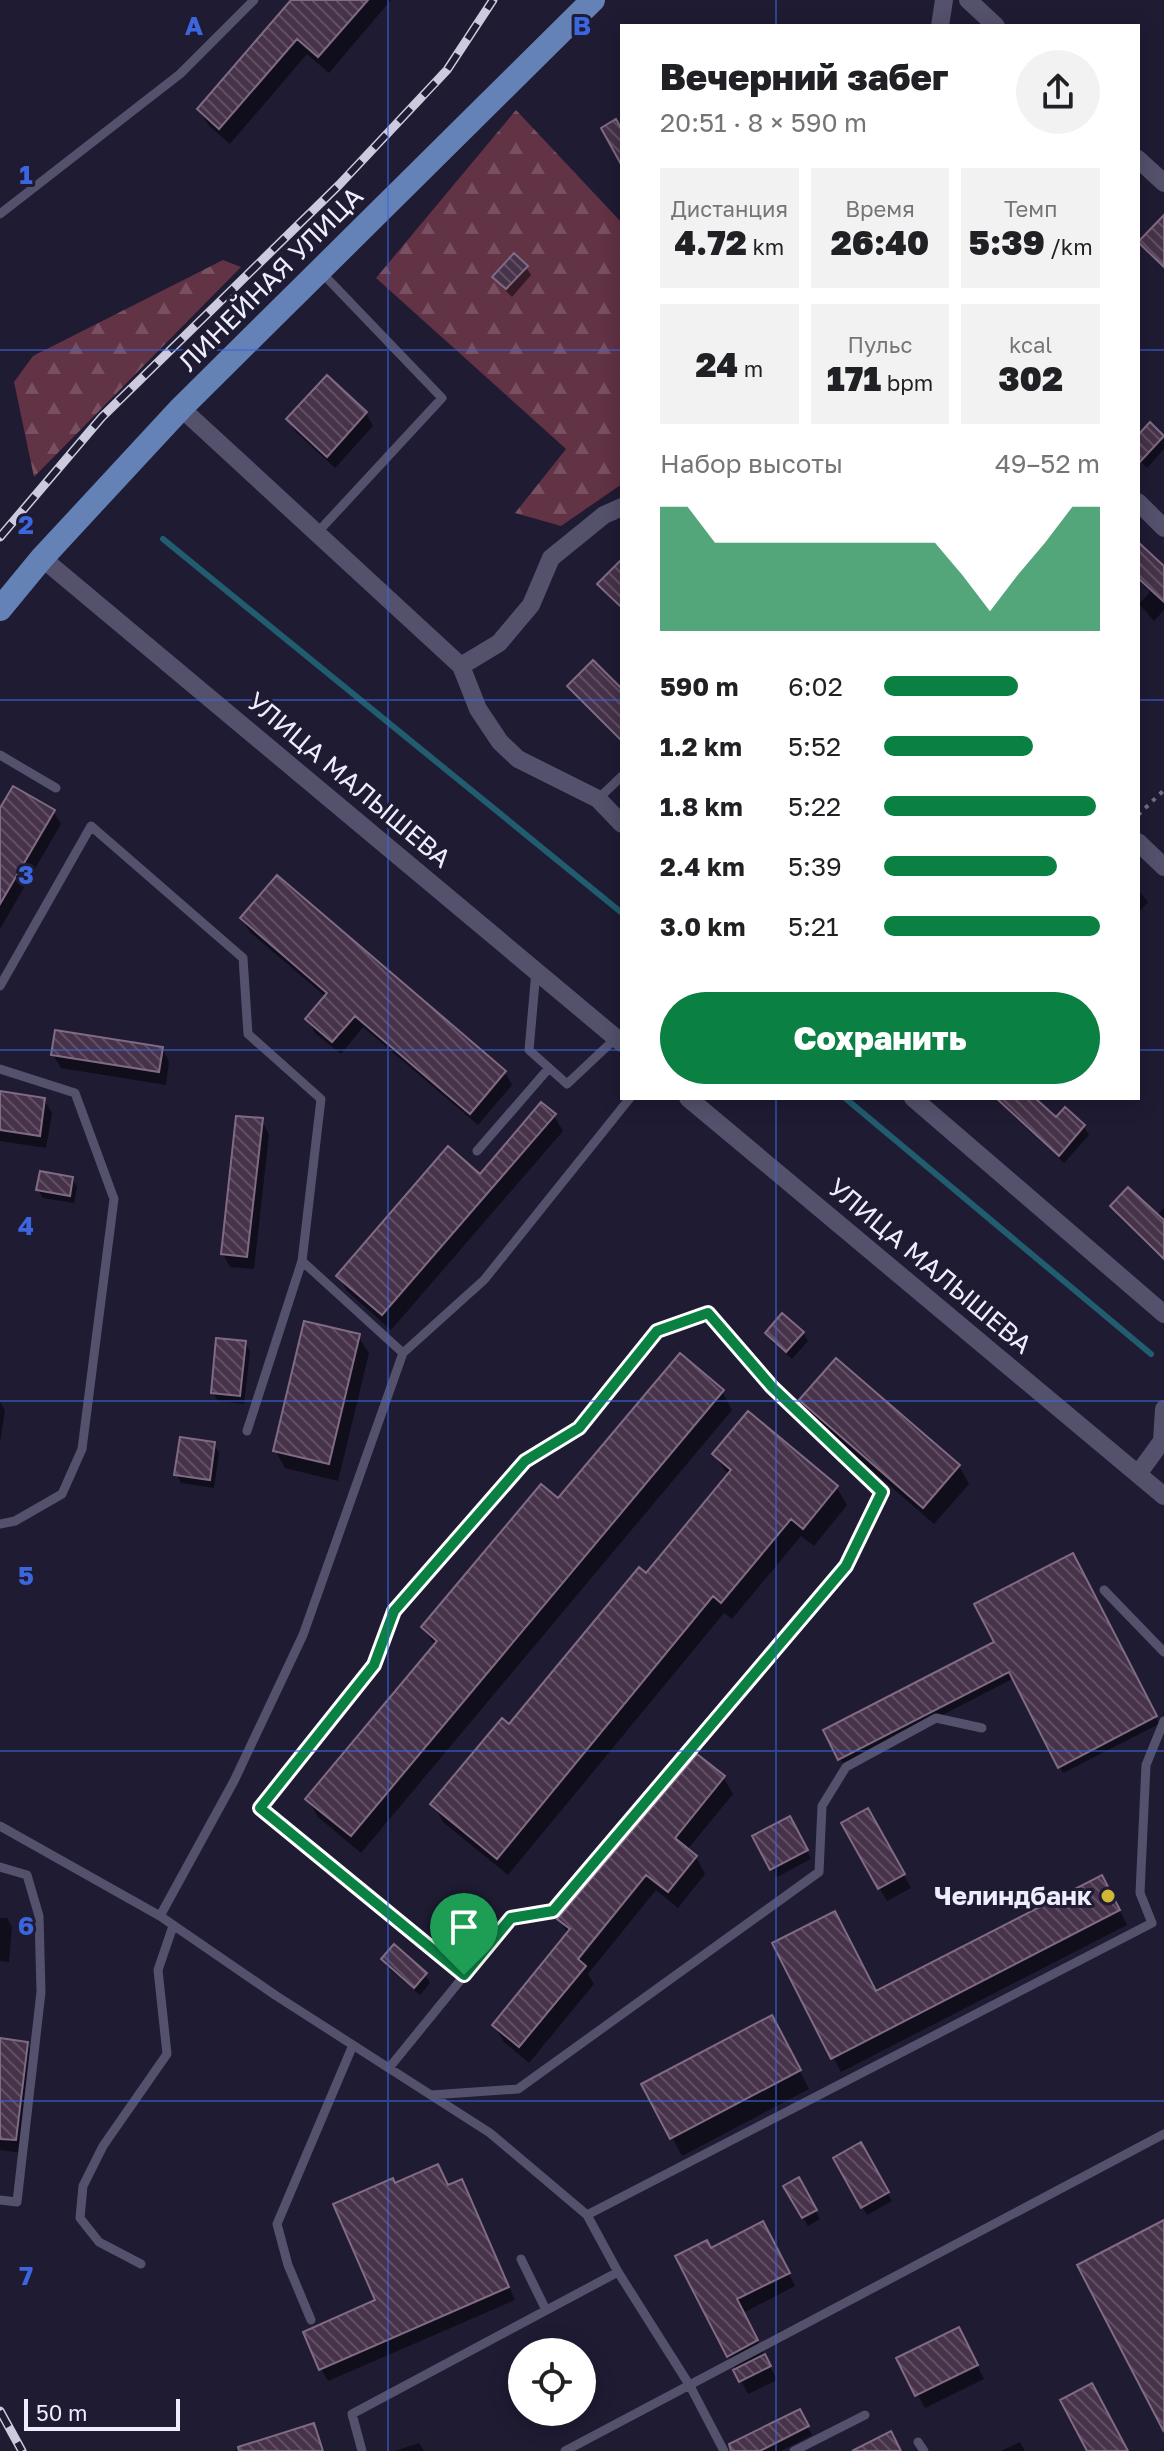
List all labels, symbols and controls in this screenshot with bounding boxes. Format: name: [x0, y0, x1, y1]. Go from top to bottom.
text: A: [185, 10, 204, 41]
text: B: [573, 10, 591, 41]
button: share: [1016, 50, 1100, 134]
text: Вечерний забег: [660, 55, 949, 98]
text: 20:51 · 8 × 590 m: [660, 107, 867, 138]
text: 1: [19, 159, 33, 190]
street label: ЛИНЕЙНАЯ УЛИЦА: [172, 180, 369, 377]
text: Дистанция: [671, 195, 788, 222]
text: Время: [845, 195, 915, 222]
text: Темп: [1004, 195, 1057, 222]
text: 4.72: [674, 222, 747, 262]
text: 26:40: [831, 222, 929, 262]
text: 5:39: [969, 222, 1045, 262]
text: km: [747, 233, 784, 260]
text: /km: [1045, 233, 1093, 260]
text: Пульс: [847, 331, 913, 358]
text: kcal: [1009, 331, 1052, 358]
text: 24: [696, 344, 738, 384]
text: m: [738, 355, 763, 382]
text: 171: [827, 358, 881, 398]
text: 302: [998, 358, 1063, 398]
text: bpm: [881, 369, 933, 396]
text: Набор высоты: [660, 448, 843, 479]
text: 49–52 m: [995, 448, 1100, 479]
text: 2: [18, 509, 34, 540]
text: 590 m: [660, 671, 739, 702]
text: 6:02: [788, 671, 843, 702]
street label: УЛИЦА МАЛЫШЕВА: [241, 685, 457, 874]
text: 1.2 km: [660, 731, 742, 762]
text: 5:52: [788, 731, 841, 762]
text: 1.8 km: [660, 791, 743, 822]
text: 5:22: [788, 791, 841, 822]
text: 2.4 km: [660, 851, 745, 882]
text: 5:39: [788, 851, 842, 882]
text: 3: [18, 859, 34, 890]
text: 3.0 km: [660, 911, 745, 942]
text: 5:21: [788, 911, 839, 942]
button: Сохранить: [660, 992, 1100, 1084]
street label: УЛИЦА МАЛЫШЕВА: [822, 1171, 1038, 1360]
text: 4: [18, 1210, 34, 1241]
text: 5: [18, 1560, 34, 1591]
place label: Челиндбанк: [934, 1880, 1092, 1911]
marker: Челиндбанк: [1099, 1887, 1117, 1905]
pin: [430, 1893, 498, 1975]
icon: arrive: [442, 1905, 486, 1949]
text: 6: [18, 1910, 34, 1941]
text: 7: [19, 2260, 33, 2291]
map controls: [508, 2338, 596, 2426]
button: locate: [508, 2338, 596, 2426]
scale bar: [24, 2395, 180, 2431]
text: 50 m: [36, 2399, 87, 2426]

